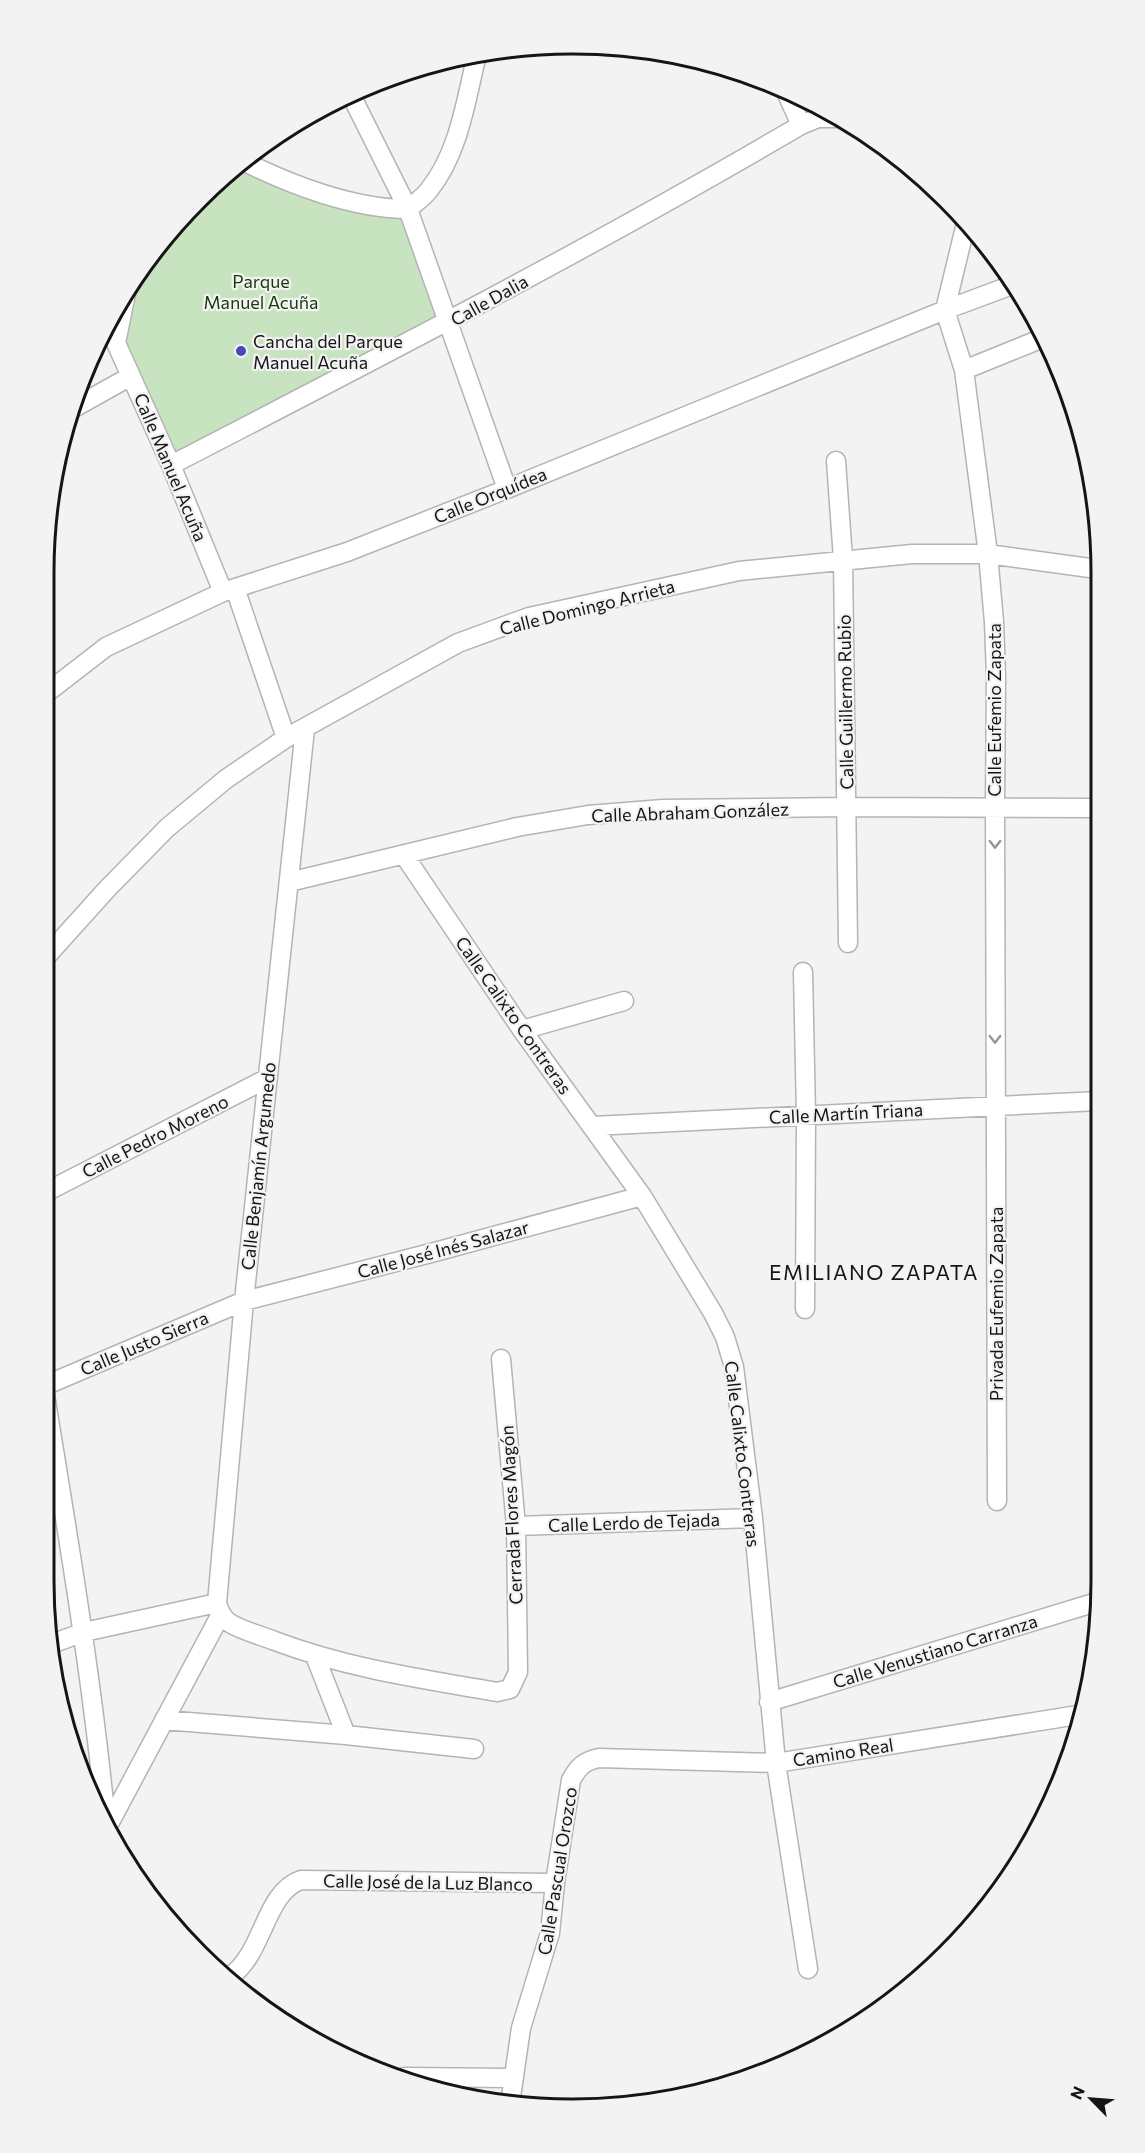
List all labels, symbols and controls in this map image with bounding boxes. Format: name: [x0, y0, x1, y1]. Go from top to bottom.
park label: Parque Manuel Acuña: [203, 270, 319, 313]
street label: Calle Dalia: [446, 270, 532, 330]
place label: Cancha del Parque Manuel Acuña: [253, 330, 403, 373]
marker: Cancha del Parque Manuel Acuña: [234, 344, 248, 358]
street label: Calle Manuel Acuña: [130, 390, 212, 544]
street label: Calle Orquídea: [430, 462, 550, 528]
street label: Calle Domingo Arrieta: [497, 575, 677, 639]
street label: Calle Guillermo Rubio: [832, 614, 858, 790]
street label: Calle Eufemio Zapata: [983, 623, 1005, 797]
street label: Calle Abraham González: [591, 798, 789, 826]
one-way arrow: [989, 839, 1001, 848]
street label: Calle Calixto Contreras: [451, 932, 577, 1098]
one-way arrow: [989, 1034, 1002, 1043]
street label: Calle Benjamín Argumedo: [236, 1061, 280, 1271]
street label: Calle Pedro Moreno: [78, 1090, 232, 1182]
street label: Calle Martín Triana: [768, 1098, 924, 1128]
street label: Privada Eufemio Zapata: [985, 1207, 1007, 1401]
street label: Calle José Inés Salazar: [355, 1215, 531, 1283]
district label: EMILIANO ZAPATA: [769, 1259, 979, 1284]
street label: Calle Justo Sierra: [77, 1306, 211, 1380]
street label: Calle Calixto Contreras: [721, 1360, 765, 1548]
street label: Cerrada Flores Magón: [495, 1425, 527, 1605]
street label: Calle Lerdo de Tejada: [548, 1508, 720, 1536]
street label: Calle Venustiano Carranza: [830, 1609, 1040, 1693]
street label: Camino Real: [791, 1733, 895, 1771]
street label: Calle Pascual Orozco: [533, 1785, 581, 1957]
street label: Calle José de la Luz Blanco: [323, 1869, 533, 1895]
north arrow: [1061, 2069, 1121, 2129]
text: N: [1066, 2083, 1088, 2102]

